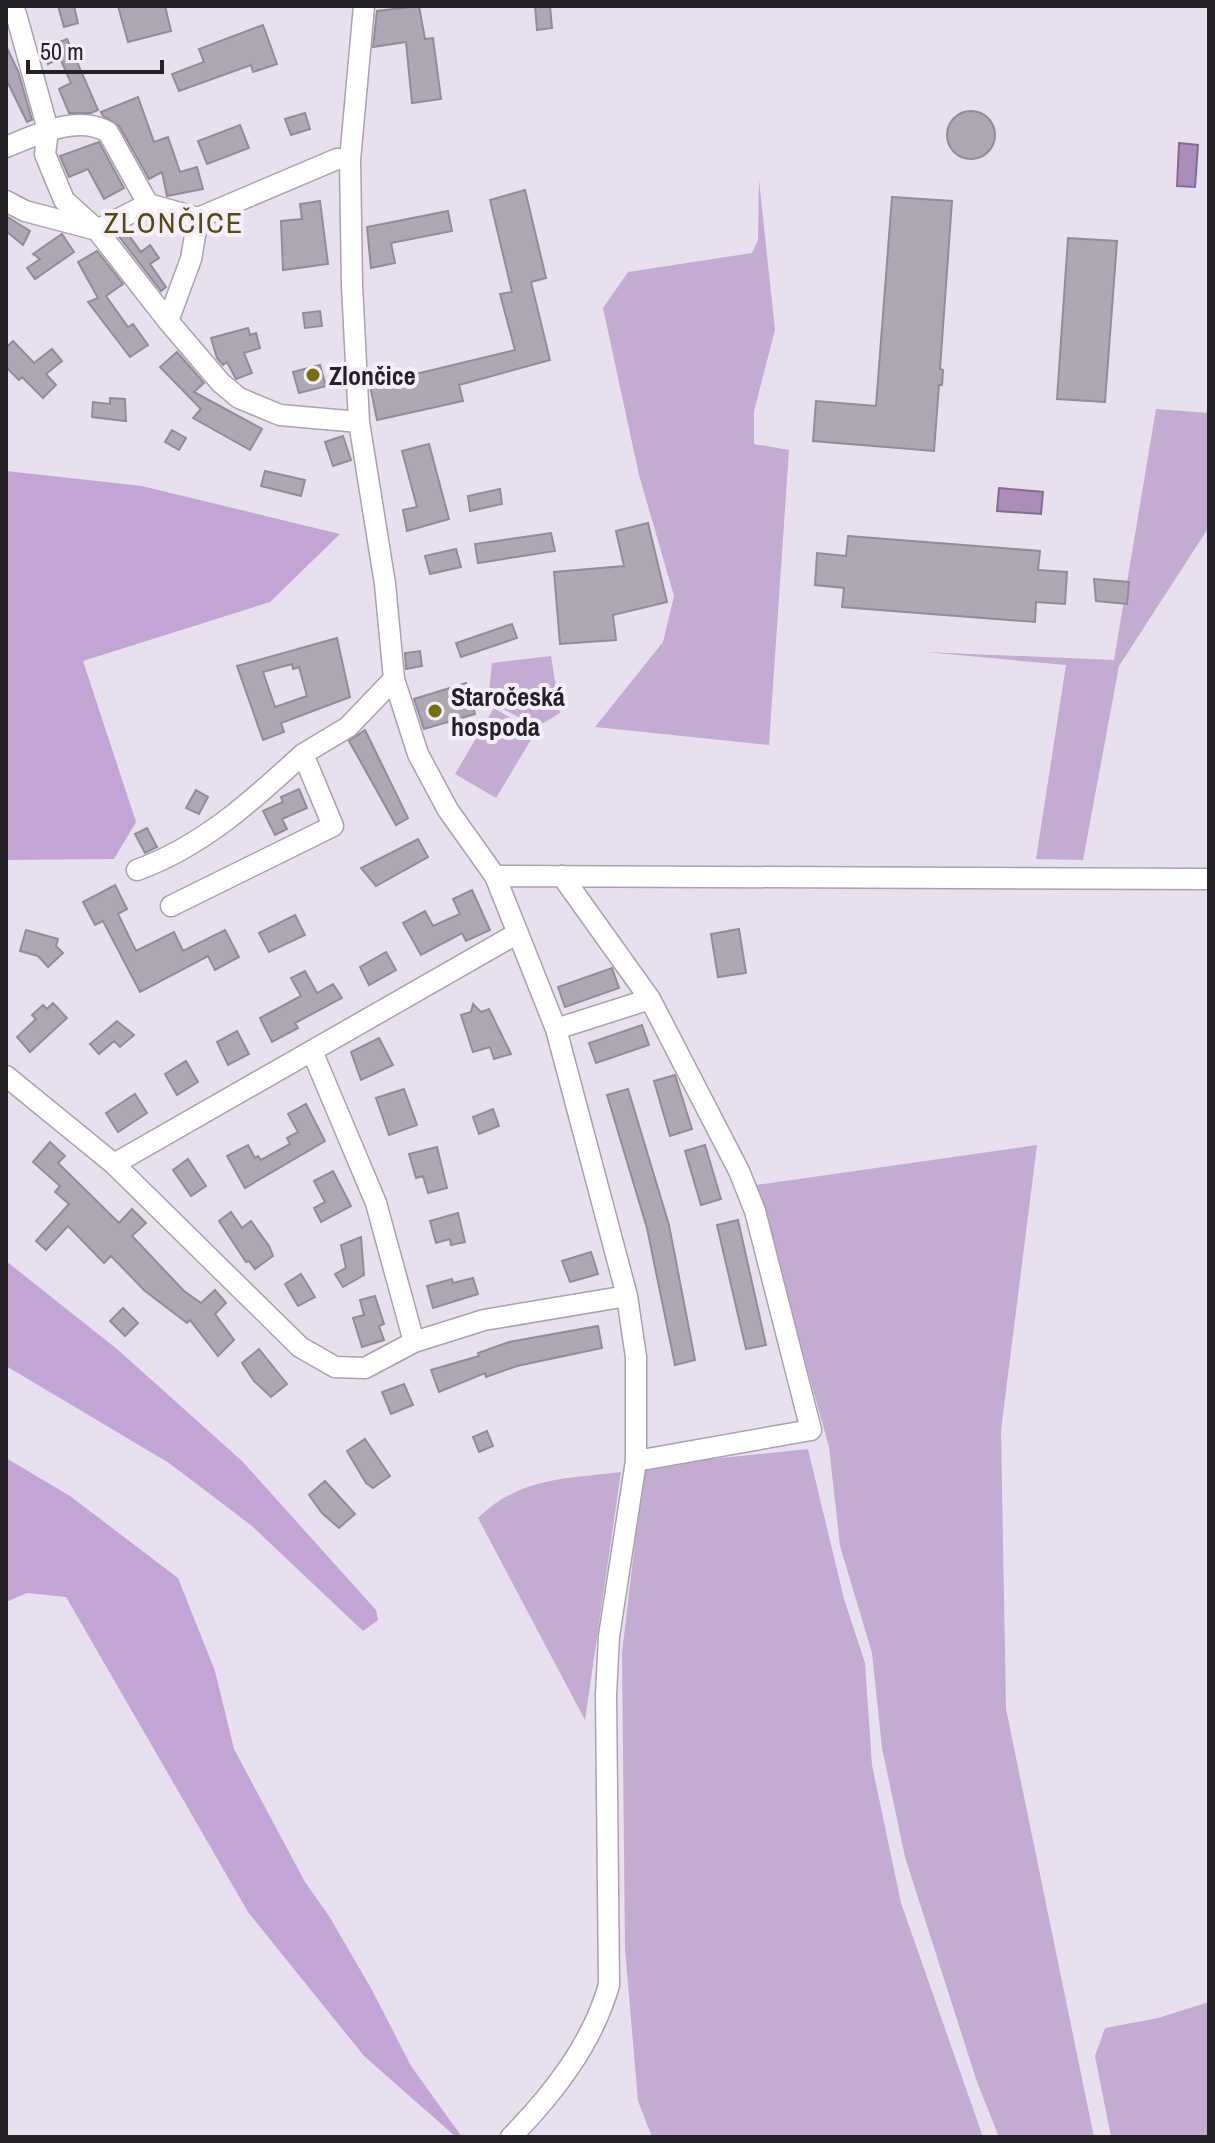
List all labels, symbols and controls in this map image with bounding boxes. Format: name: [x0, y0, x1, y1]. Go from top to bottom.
scale bar: [28, 24, 162, 74]
text: 50 m: [40, 35, 84, 67]
district label: ZLONČICE: [104, 202, 244, 242]
place label: Zlončice: [329, 358, 416, 393]
marker: Zlončice: [304, 366, 322, 384]
place label: Staročeská hospoda: [451, 679, 565, 744]
marker: Staročeská hospoda: [426, 702, 444, 720]

